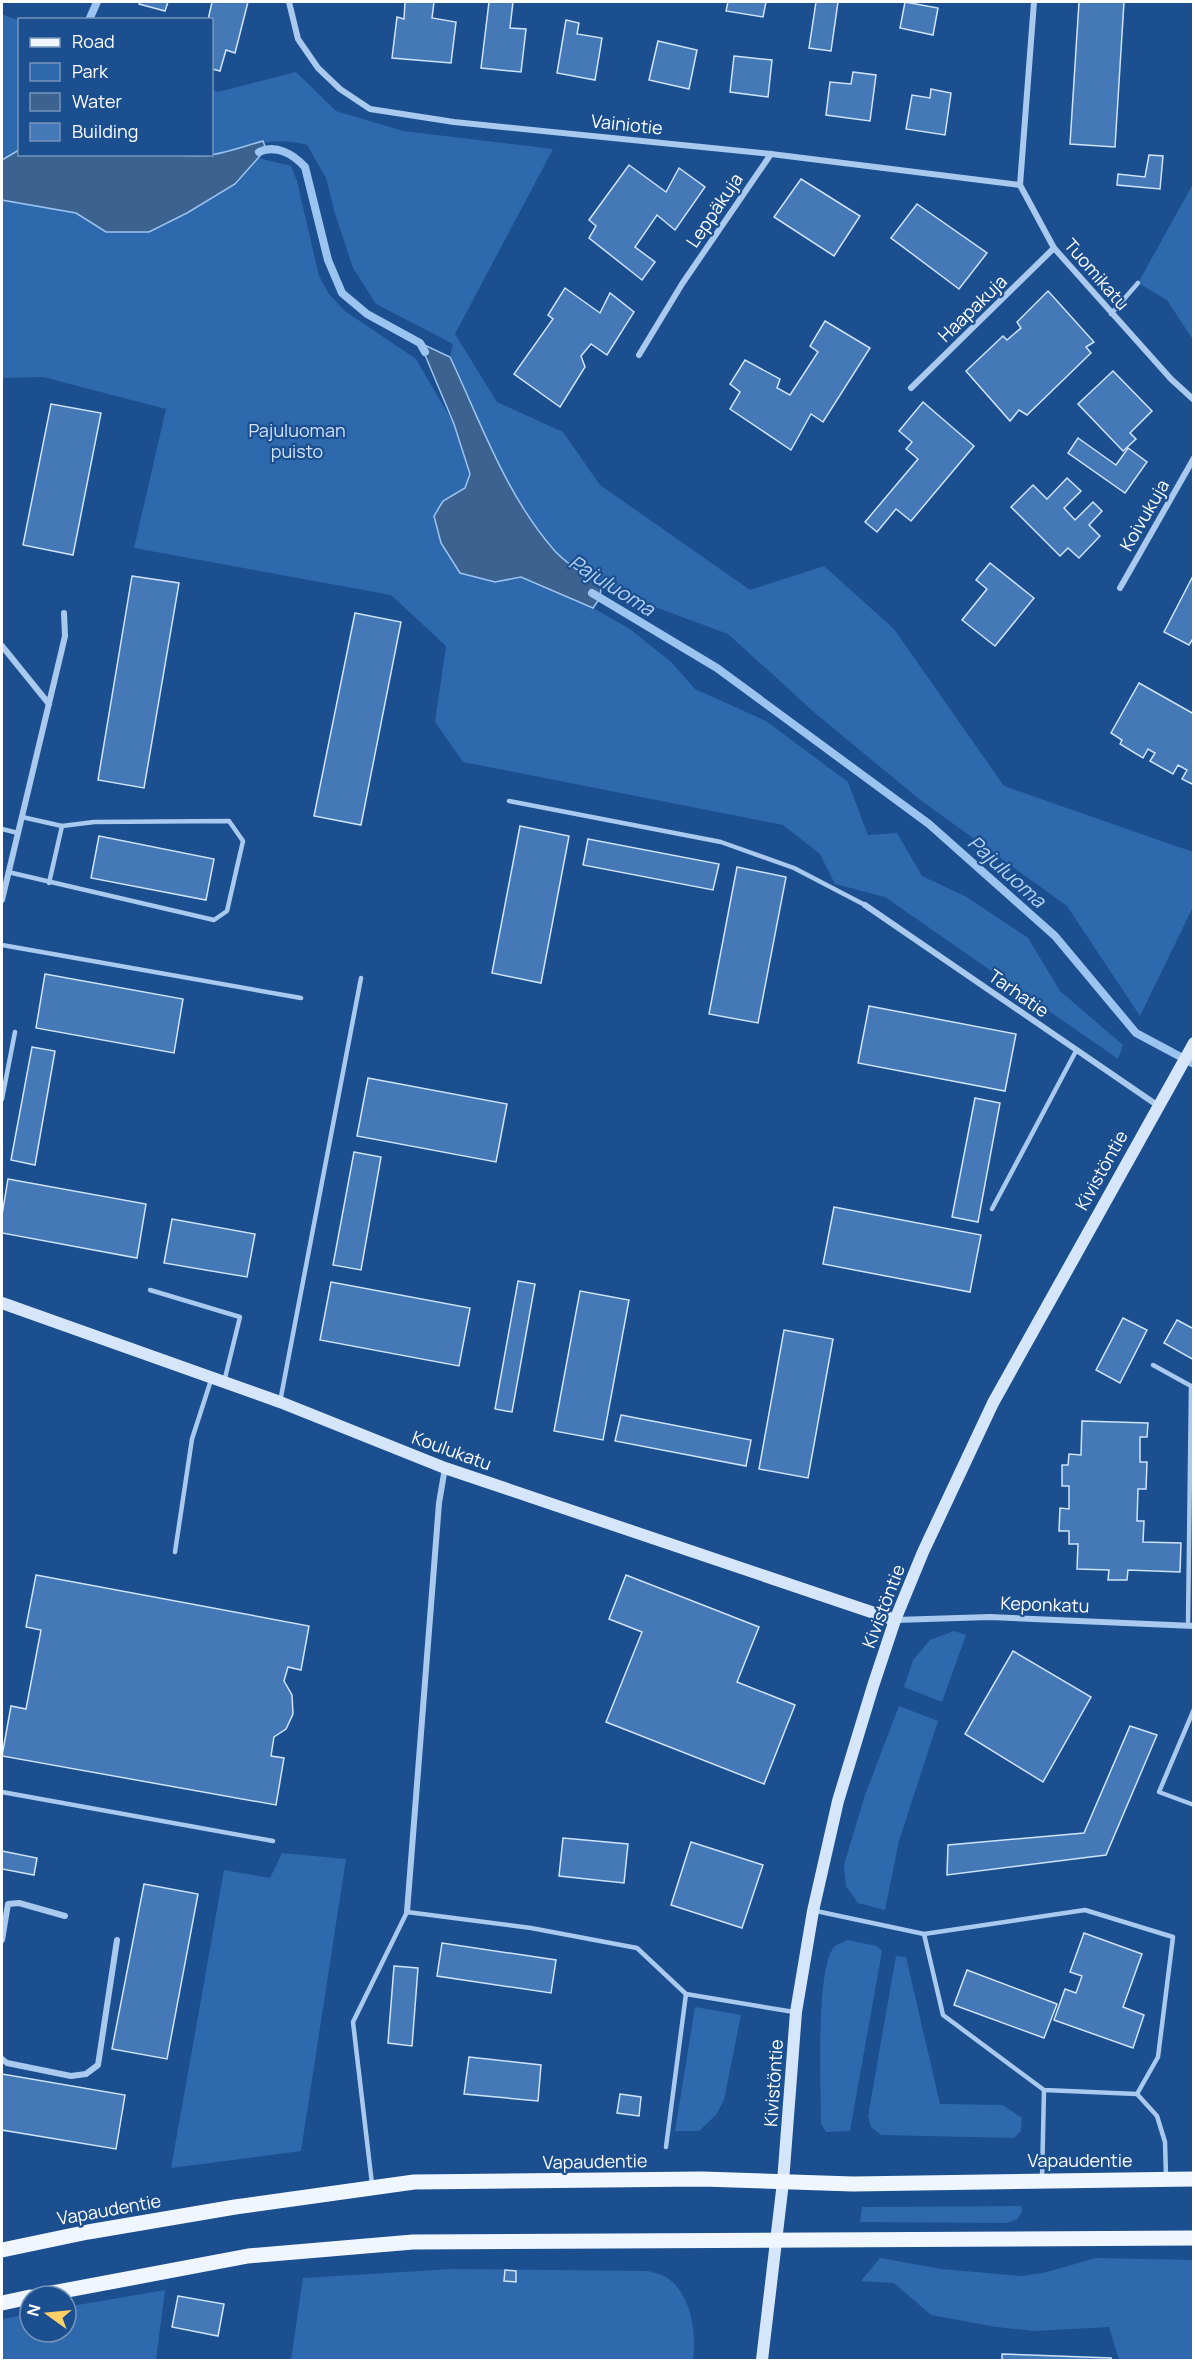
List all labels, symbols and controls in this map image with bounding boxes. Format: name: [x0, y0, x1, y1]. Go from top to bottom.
legend: [18, 18, 213, 156]
text: Road: [72, 29, 115, 53]
text: Park: [72, 59, 109, 83]
text: Water: [72, 89, 122, 113]
street label: Vainiotie: [590, 108, 664, 140]
text: Building: [72, 119, 138, 143]
street label: Leppäkuja: [680, 168, 748, 252]
street label: Tuomikatu: [1059, 233, 1135, 315]
street label: Haapakuja: [932, 269, 1012, 347]
park label: Pajuluoman puisto: [248, 418, 346, 463]
street label: Koivukuja: [1114, 475, 1174, 555]
water label: Pajuluoma: [564, 548, 661, 622]
water label: Pajuluoma: [962, 829, 1052, 914]
street label: Tarhatie: [984, 963, 1054, 1023]
street label: Kivistöntie: [1069, 1126, 1133, 1214]
street label: Koulukatu: [409, 1425, 495, 1475]
street label: Kivistöntie: [856, 1561, 910, 1651]
street label: Keponkatu: [1000, 1590, 1090, 1618]
street label: Kivistöntie: [758, 2038, 788, 2128]
street label: Vapaudentie: [542, 2148, 648, 2174]
street label: Vapaudentie: [1028, 2148, 1132, 2172]
street label: Vapaudentie: [55, 2188, 163, 2230]
north arrow: [18, 2284, 78, 2344]
text: N: [21, 2302, 46, 2319]

